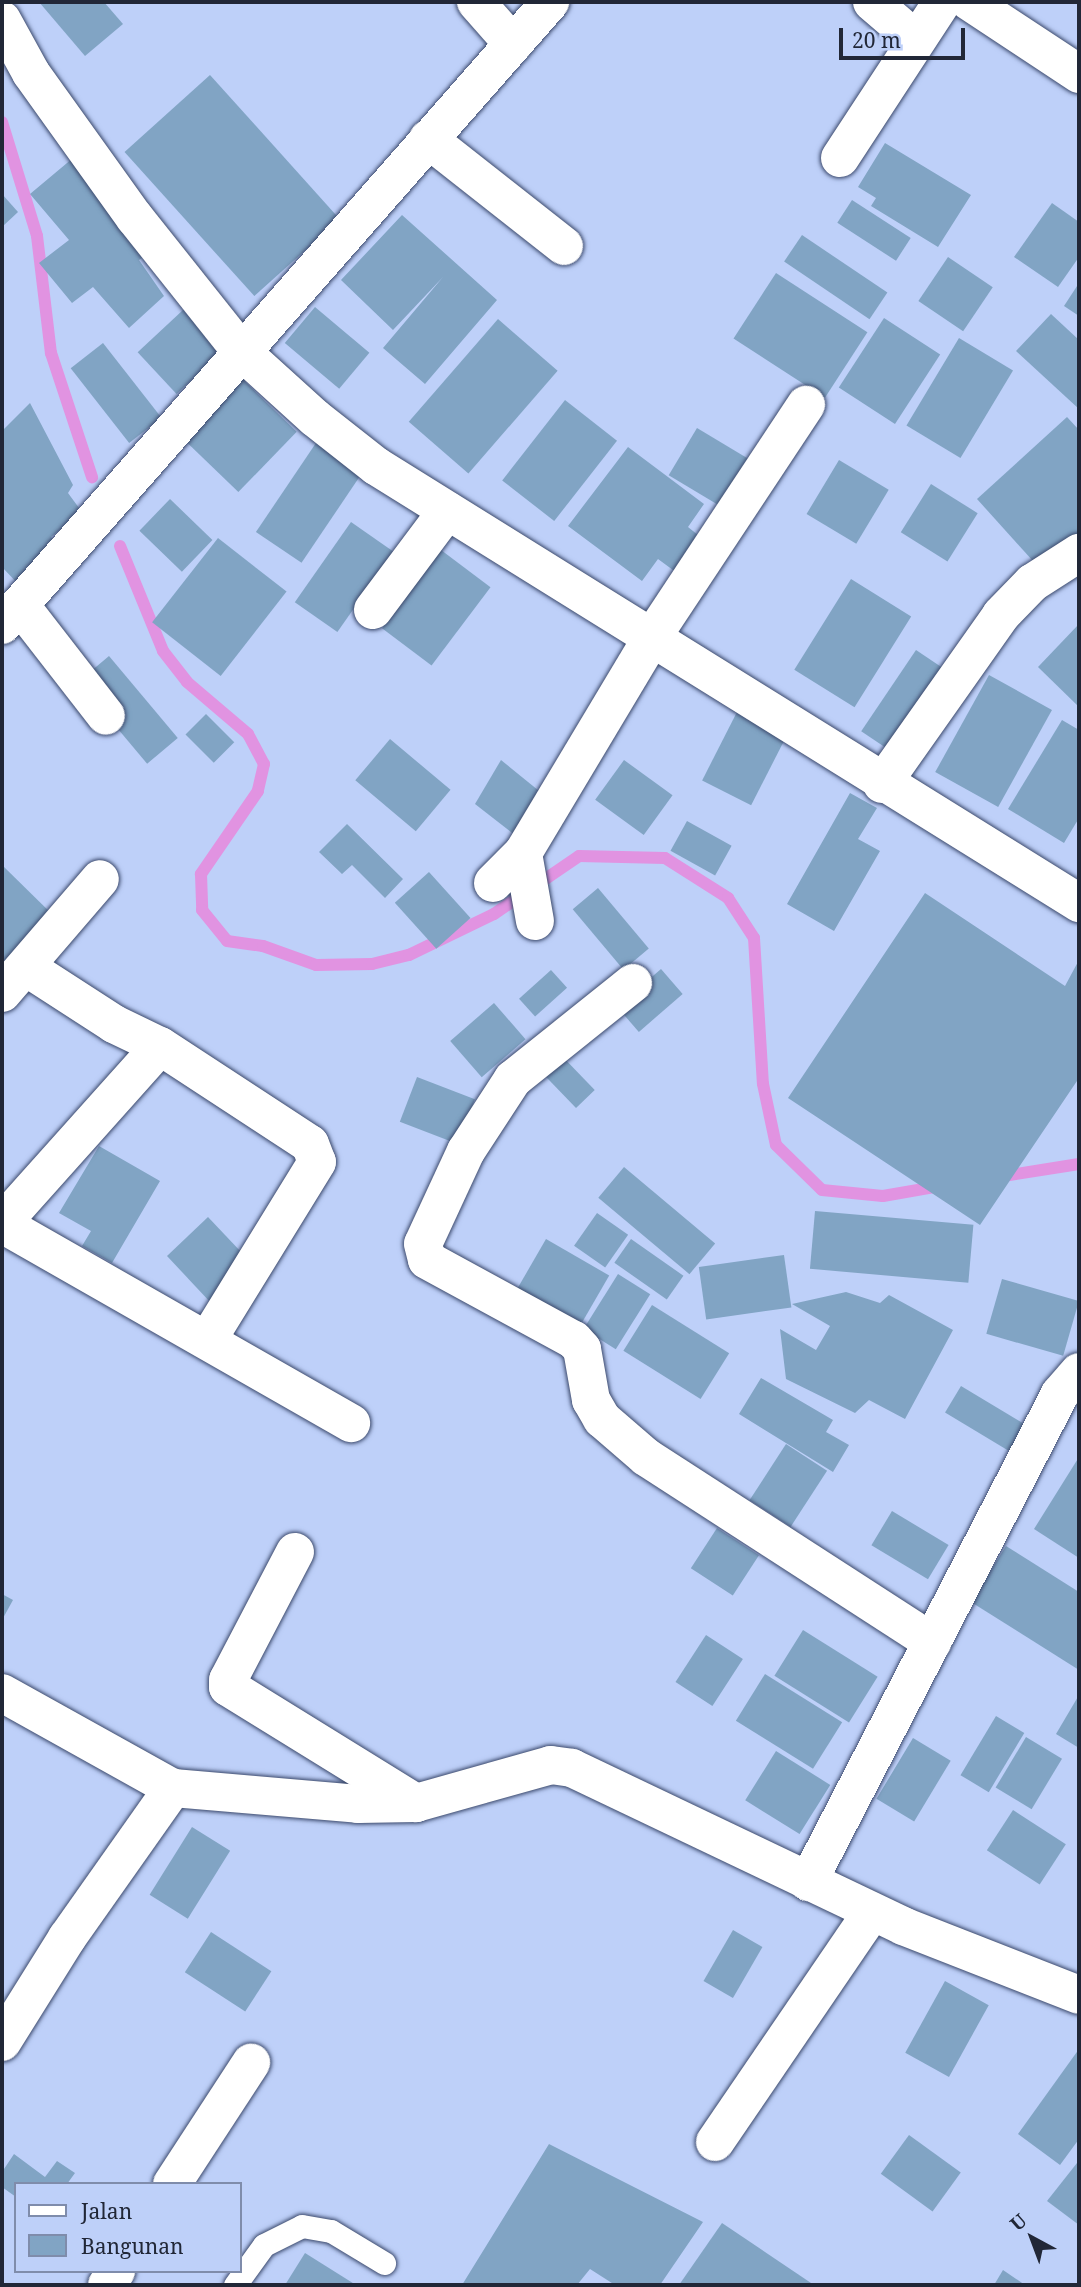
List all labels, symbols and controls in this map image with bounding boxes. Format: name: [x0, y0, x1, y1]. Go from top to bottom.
scale bar: [843, 14, 969, 58]
text: 20 m: [852, 26, 901, 54]
legend: [14, 2182, 242, 2273]
text: Jalan: [81, 2197, 132, 2225]
north arrow: [997, 2203, 1067, 2273]
text: U: [1004, 2208, 1032, 2237]
text: Bangunan: [81, 2232, 184, 2260]

